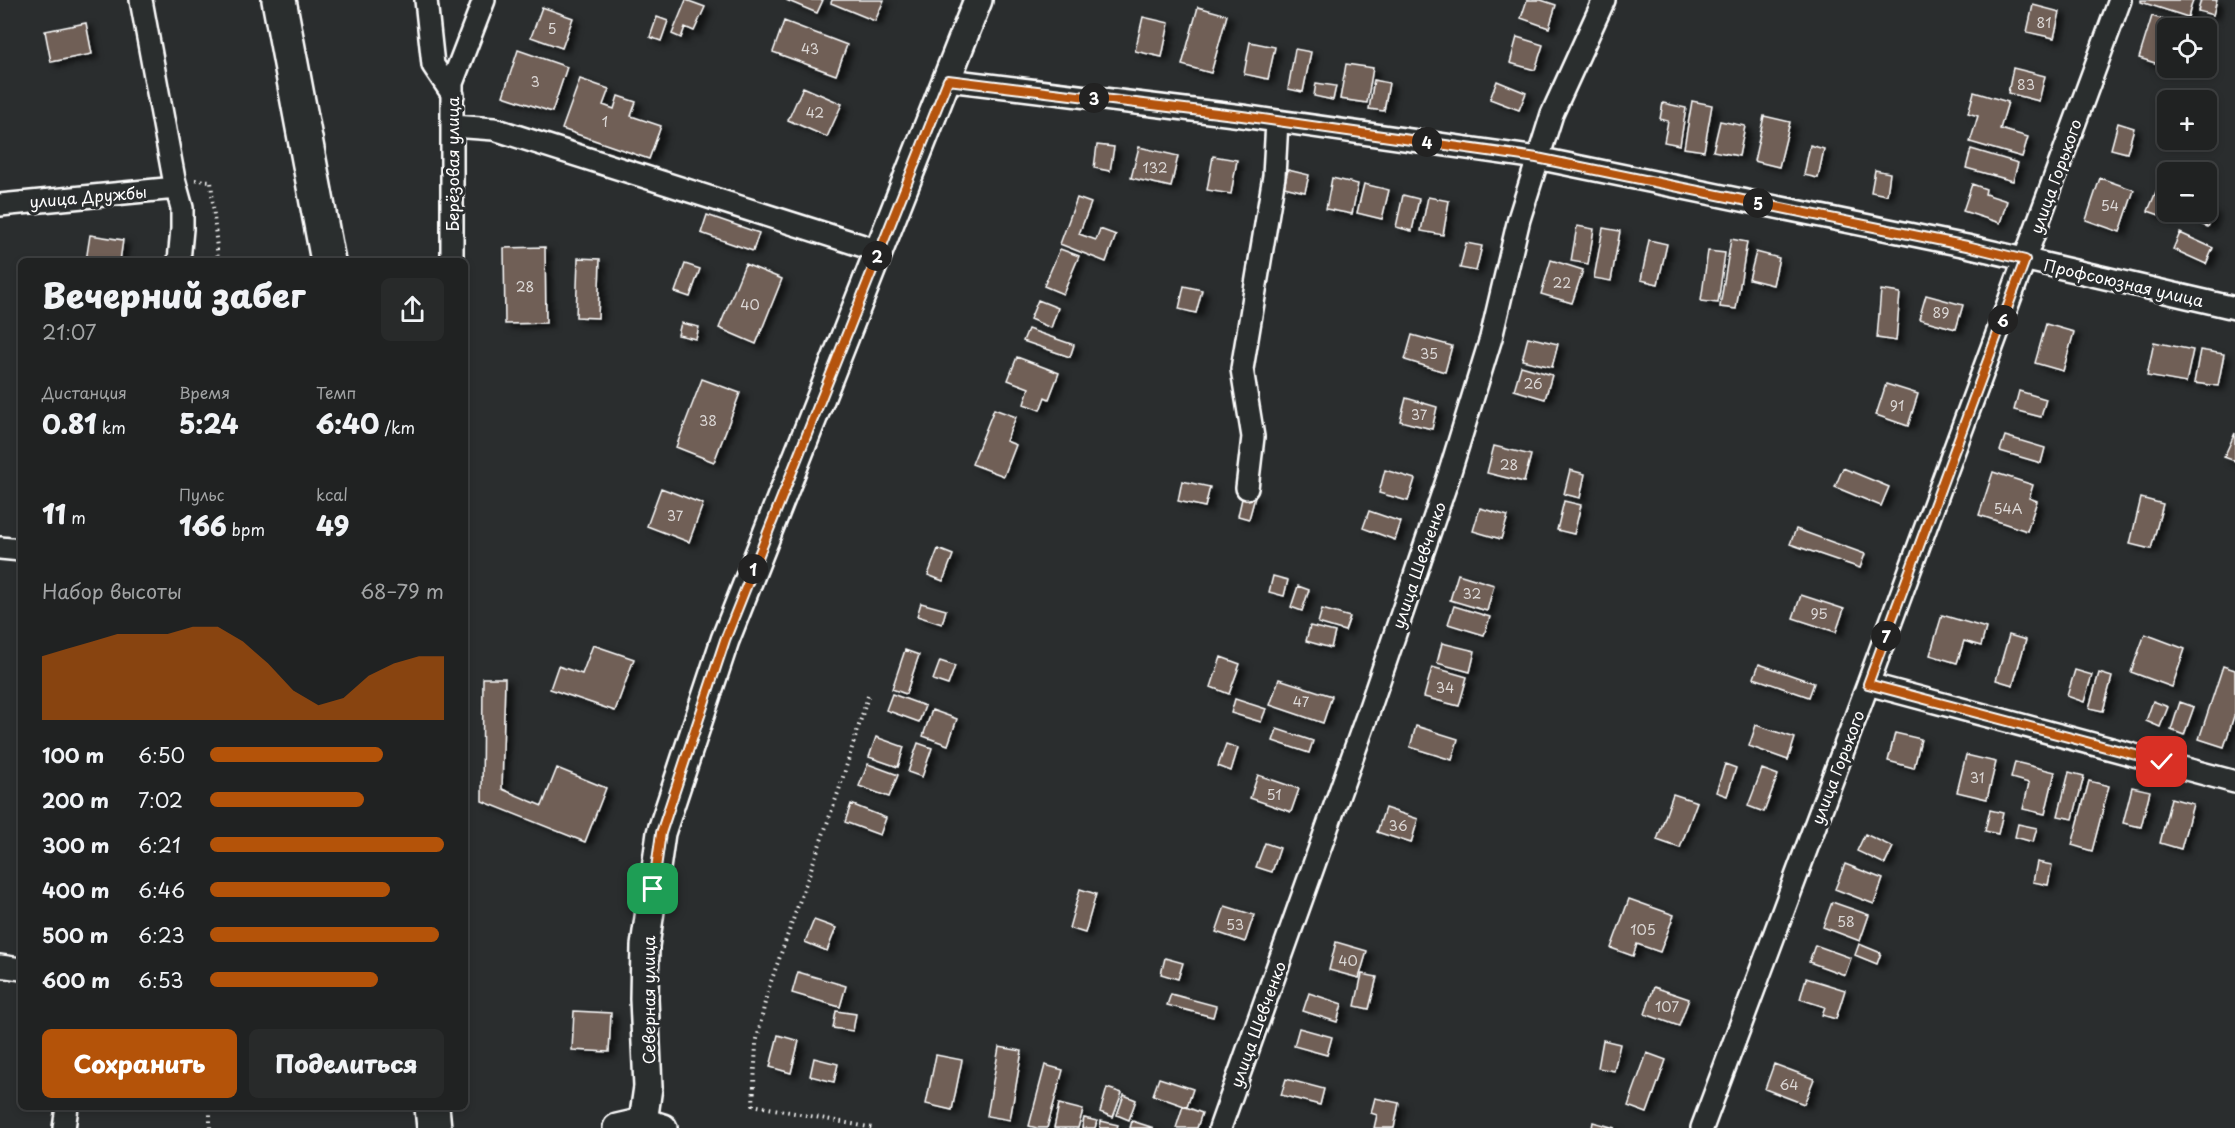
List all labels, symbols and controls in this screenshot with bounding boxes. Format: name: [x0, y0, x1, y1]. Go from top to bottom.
house number: 81: [2037, 12, 2051, 33]
house number: 5: [547, 18, 557, 39]
map controls: [2157, 18, 2217, 222]
button: locate: [2157, 18, 2217, 78]
house number: 43: [801, 38, 819, 59]
house number: 3: [530, 71, 540, 92]
house number: 83: [2017, 74, 2035, 95]
pin: 3: [1079, 83, 1109, 113]
text: 3: [1089, 86, 1099, 110]
button: +: [2157, 90, 2217, 150]
street label: Берёзовая улица: [440, 97, 464, 231]
house number: 42: [806, 102, 824, 123]
house number: 1: [602, 111, 608, 132]
street label: улица Горького: [2023, 115, 2087, 237]
pin: 4: [1412, 127, 1442, 157]
text: 4: [1422, 130, 1432, 154]
house number: 132: [1142, 157, 1168, 178]
button: −: [2157, 162, 2217, 222]
street label: улица Дружбы: [28, 179, 148, 213]
pin: 5: [1743, 188, 1773, 218]
text: 5: [1753, 191, 1763, 215]
house number: 54: [2101, 195, 2119, 216]
pin: 2: [862, 241, 892, 271]
text: 2: [871, 244, 883, 268]
street label: Профсоюзная улица: [2042, 252, 2206, 312]
text: Вечерний забег: [42, 269, 305, 319]
house number: 22: [1553, 272, 1571, 293]
house number: 28: [516, 276, 534, 297]
button: share: [381, 278, 444, 341]
house number: 40: [740, 294, 760, 315]
house number: 89: [1933, 302, 1949, 323]
pin: 6: [1988, 305, 2018, 335]
text: 6: [1997, 308, 2009, 332]
text: 21:07: [42, 317, 96, 347]
house number: 35: [1420, 343, 1438, 364]
house number: 26: [1523, 373, 1543, 394]
text: Дистанция: [42, 380, 127, 404]
text: Время: [179, 380, 230, 404]
text: Темп: [316, 380, 356, 404]
house number: 91: [1890, 395, 1904, 416]
text: 0.81: [42, 404, 97, 443]
text: 5:24: [179, 404, 238, 443]
text: 6:40: [316, 404, 379, 443]
house number: 37: [1411, 404, 1428, 425]
house number: 38: [699, 410, 717, 431]
text: km: [97, 415, 126, 439]
text: /km: [379, 415, 415, 439]
house number: 28: [1500, 454, 1518, 475]
text: Пульс: [179, 482, 224, 506]
text: kcal: [316, 482, 348, 506]
text: 11: [42, 494, 66, 533]
street label: улица Шевченко: [1385, 498, 1451, 632]
house number: 54А: [1994, 498, 2023, 519]
text: m: [66, 505, 86, 529]
house number: 37: [667, 505, 684, 526]
text: 166: [179, 506, 227, 545]
text: 49: [316, 506, 349, 545]
text: bpm: [227, 517, 265, 541]
pin: 1: [738, 554, 768, 584]
text: 1: [749, 557, 757, 581]
text: Набор высоты: [42, 576, 182, 606]
text: 68–79 m: [360, 576, 444, 606]
house number: 32: [1463, 583, 1481, 604]
house number: 95: [1810, 603, 1828, 624]
pin: 7: [1871, 621, 1901, 651]
text: 7: [1881, 624, 1891, 648]
house number: 34: [1436, 677, 1454, 698]
house number: 47: [1293, 691, 1310, 712]
street label: улица Горького: [1804, 706, 1870, 828]
pin: [2136, 736, 2187, 787]
text: 100 m: [42, 740, 104, 770]
text: 6:50: [138, 740, 185, 770]
icon: check: [2145, 745, 2178, 778]
house number: 31: [1970, 767, 1984, 788]
house number: 51: [1267, 784, 1281, 805]
text: 200 m: [42, 785, 109, 815]
text: 7:02: [138, 785, 183, 815]
house number: 36: [1388, 815, 1408, 836]
text: 300 m: [42, 830, 110, 860]
text: 6:21: [138, 830, 181, 860]
pin: [627, 863, 678, 914]
icon: arrive: [636, 872, 669, 905]
text: 400 m: [42, 875, 110, 905]
text: 6:46: [138, 875, 185, 905]
house number: 58: [1837, 911, 1855, 932]
house number: 53: [1226, 914, 1244, 935]
house number: 105: [1630, 919, 1656, 940]
text: 500 m: [42, 920, 109, 950]
text: 6:23: [138, 920, 185, 950]
street label: Северная улица: [636, 936, 660, 1064]
house number: 40: [1338, 950, 1358, 971]
street label: улица Шевченко: [1223, 958, 1291, 1090]
text: 600 m: [42, 965, 110, 995]
text: 6:53: [138, 965, 183, 995]
house number: 107: [1655, 996, 1679, 1017]
button: Сохранить: [42, 1029, 237, 1098]
button: Поделиться: [249, 1029, 444, 1098]
house number: 64: [1779, 1074, 1799, 1095]

